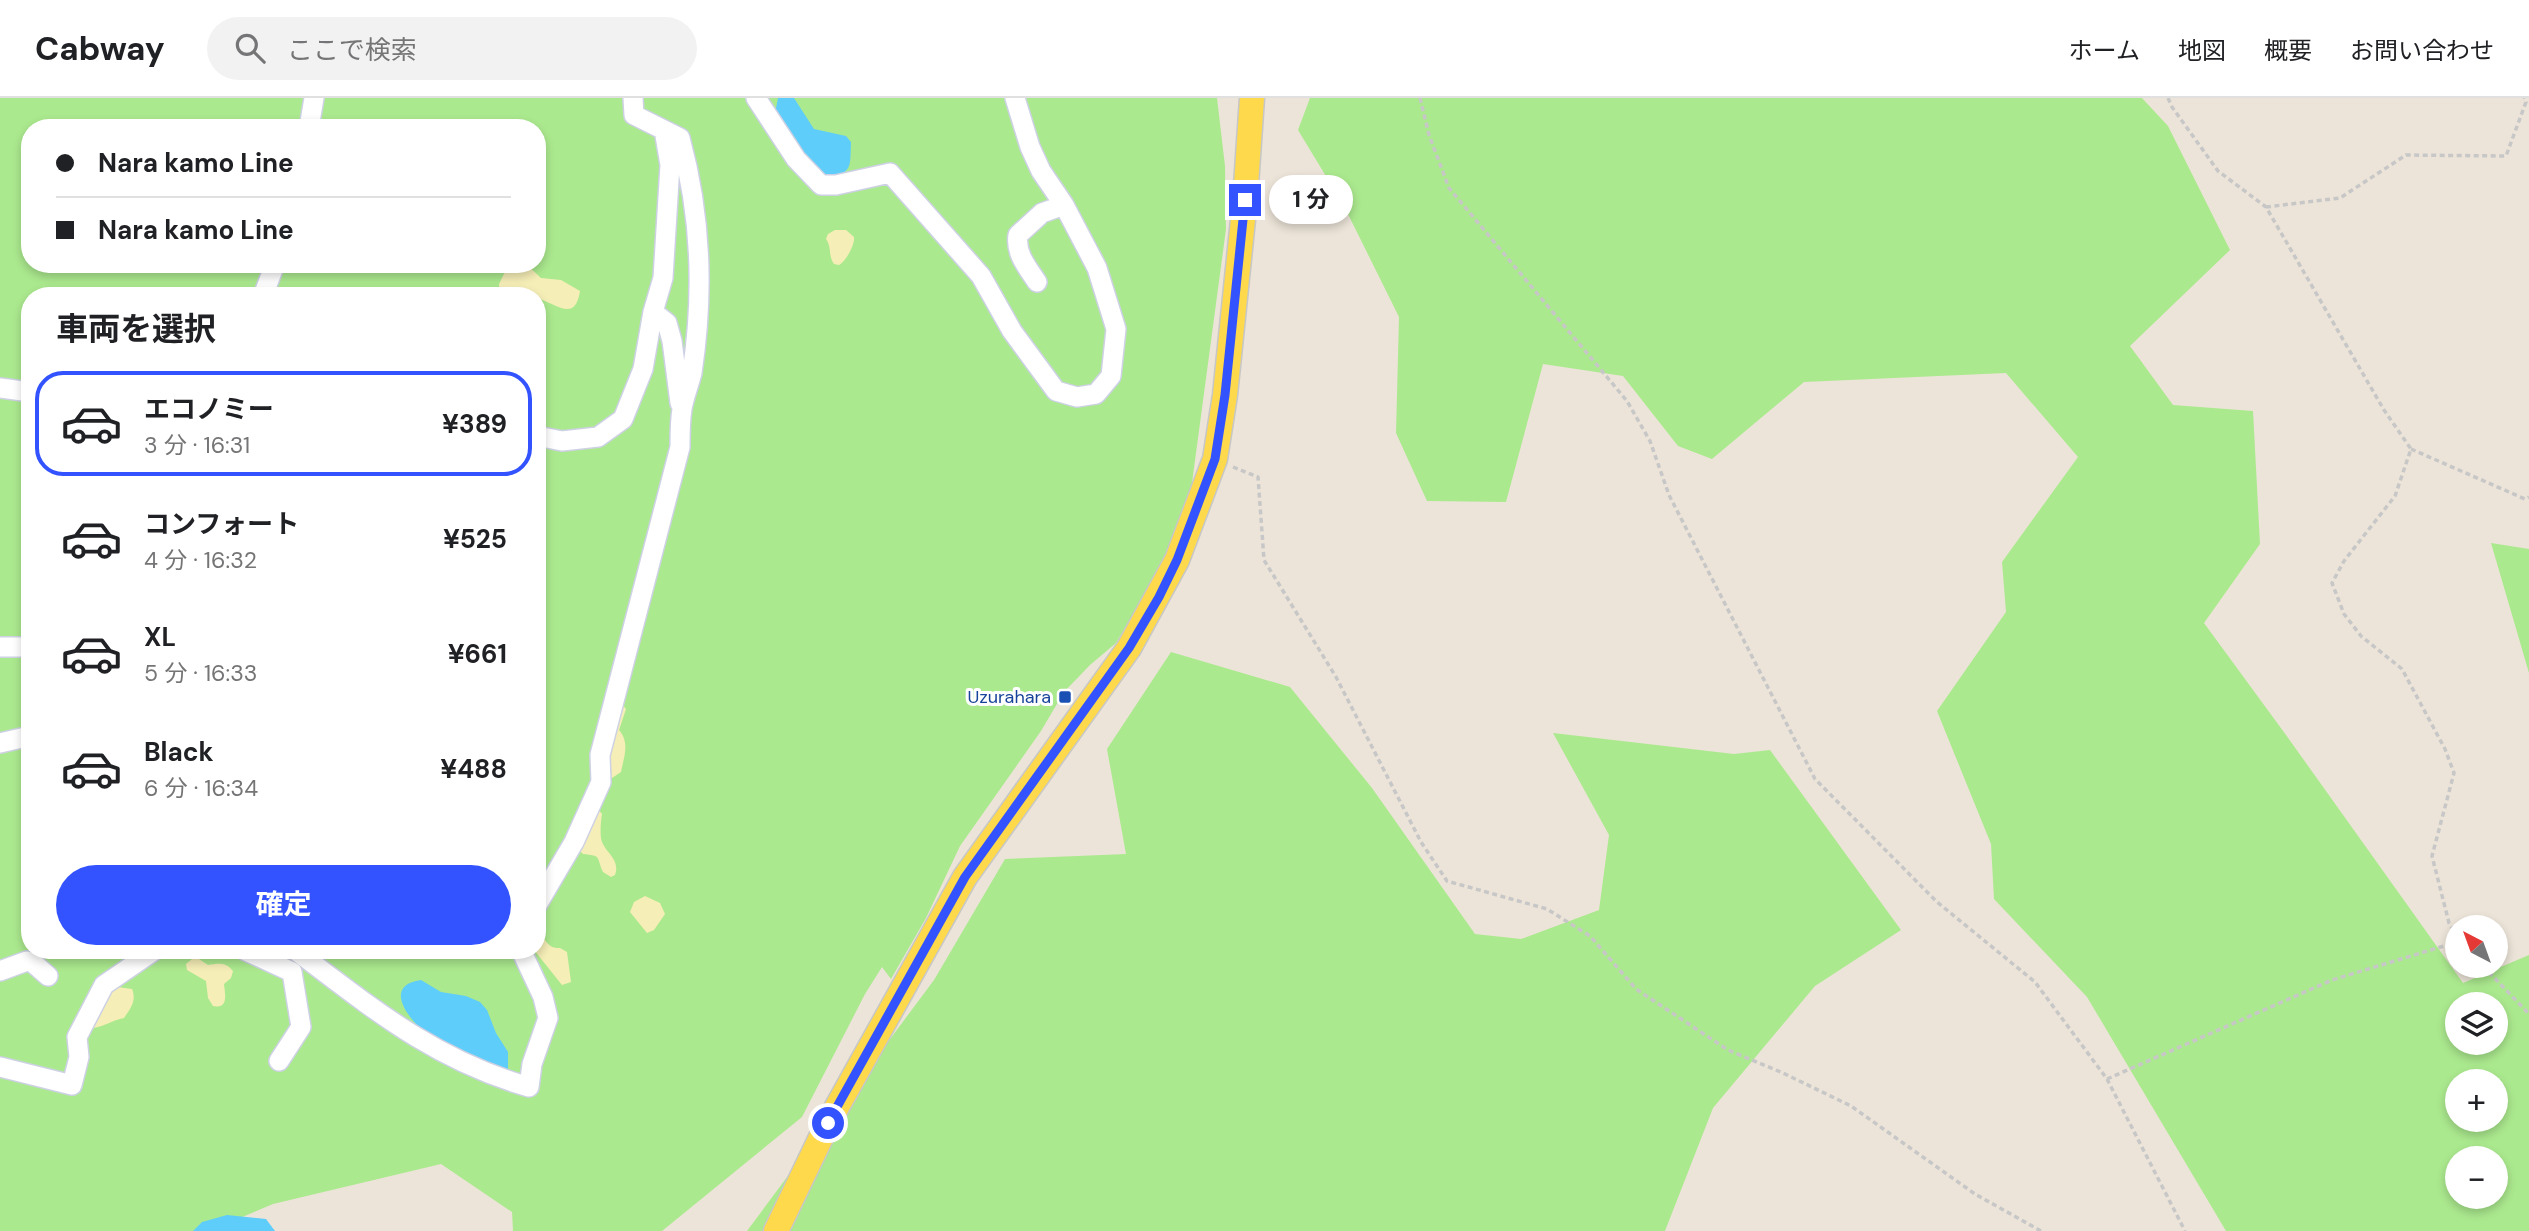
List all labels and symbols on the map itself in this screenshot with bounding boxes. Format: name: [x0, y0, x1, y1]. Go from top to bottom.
callout: 1 分: [1270, 176, 1354, 224]
route end: [1229, 184, 1261, 216]
place label: Uzurahara: [968, 685, 1051, 709]
marker: Uzurahara: [1057, 689, 1073, 705]
north arrow: [2445, 915, 2508, 978]
route start: [812, 1107, 844, 1139]

